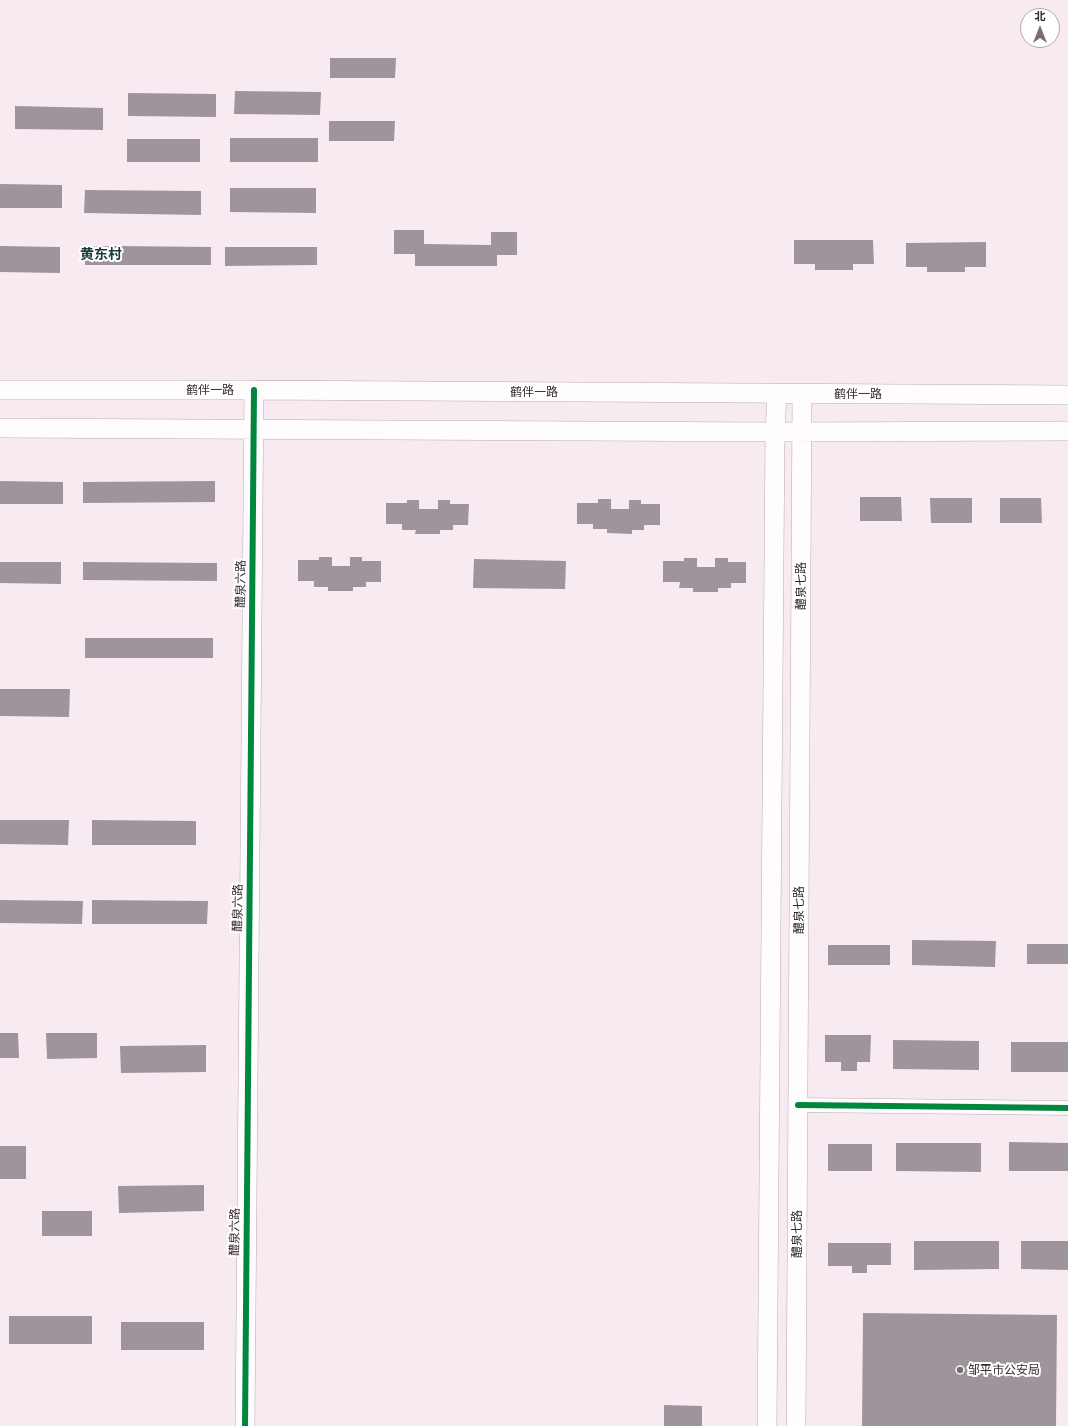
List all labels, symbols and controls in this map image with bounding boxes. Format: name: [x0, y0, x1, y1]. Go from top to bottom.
north arrow: [1020, 8, 1060, 48]
text: 北: [1035, 10, 1046, 23]
district label: 黄东村: [80, 247, 122, 263]
street label: 鹤伴一路: [186, 383, 234, 397]
street label: 鹤伴一路: [510, 385, 558, 399]
street label: 鹤伴一路: [834, 387, 882, 401]
street label: 醴泉六路: [233, 560, 249, 608]
street label: 醴泉七路: [794, 562, 808, 610]
street label: 醴泉六路: [230, 884, 246, 932]
street label: 醴泉七路: [792, 886, 806, 934]
street label: 醴泉六路: [227, 1208, 243, 1256]
street label: 醴泉七路: [790, 1210, 804, 1258]
place label: 邹平市公安局: [968, 1363, 1040, 1377]
marker: 邹平市公安局: [955, 1365, 965, 1375]

